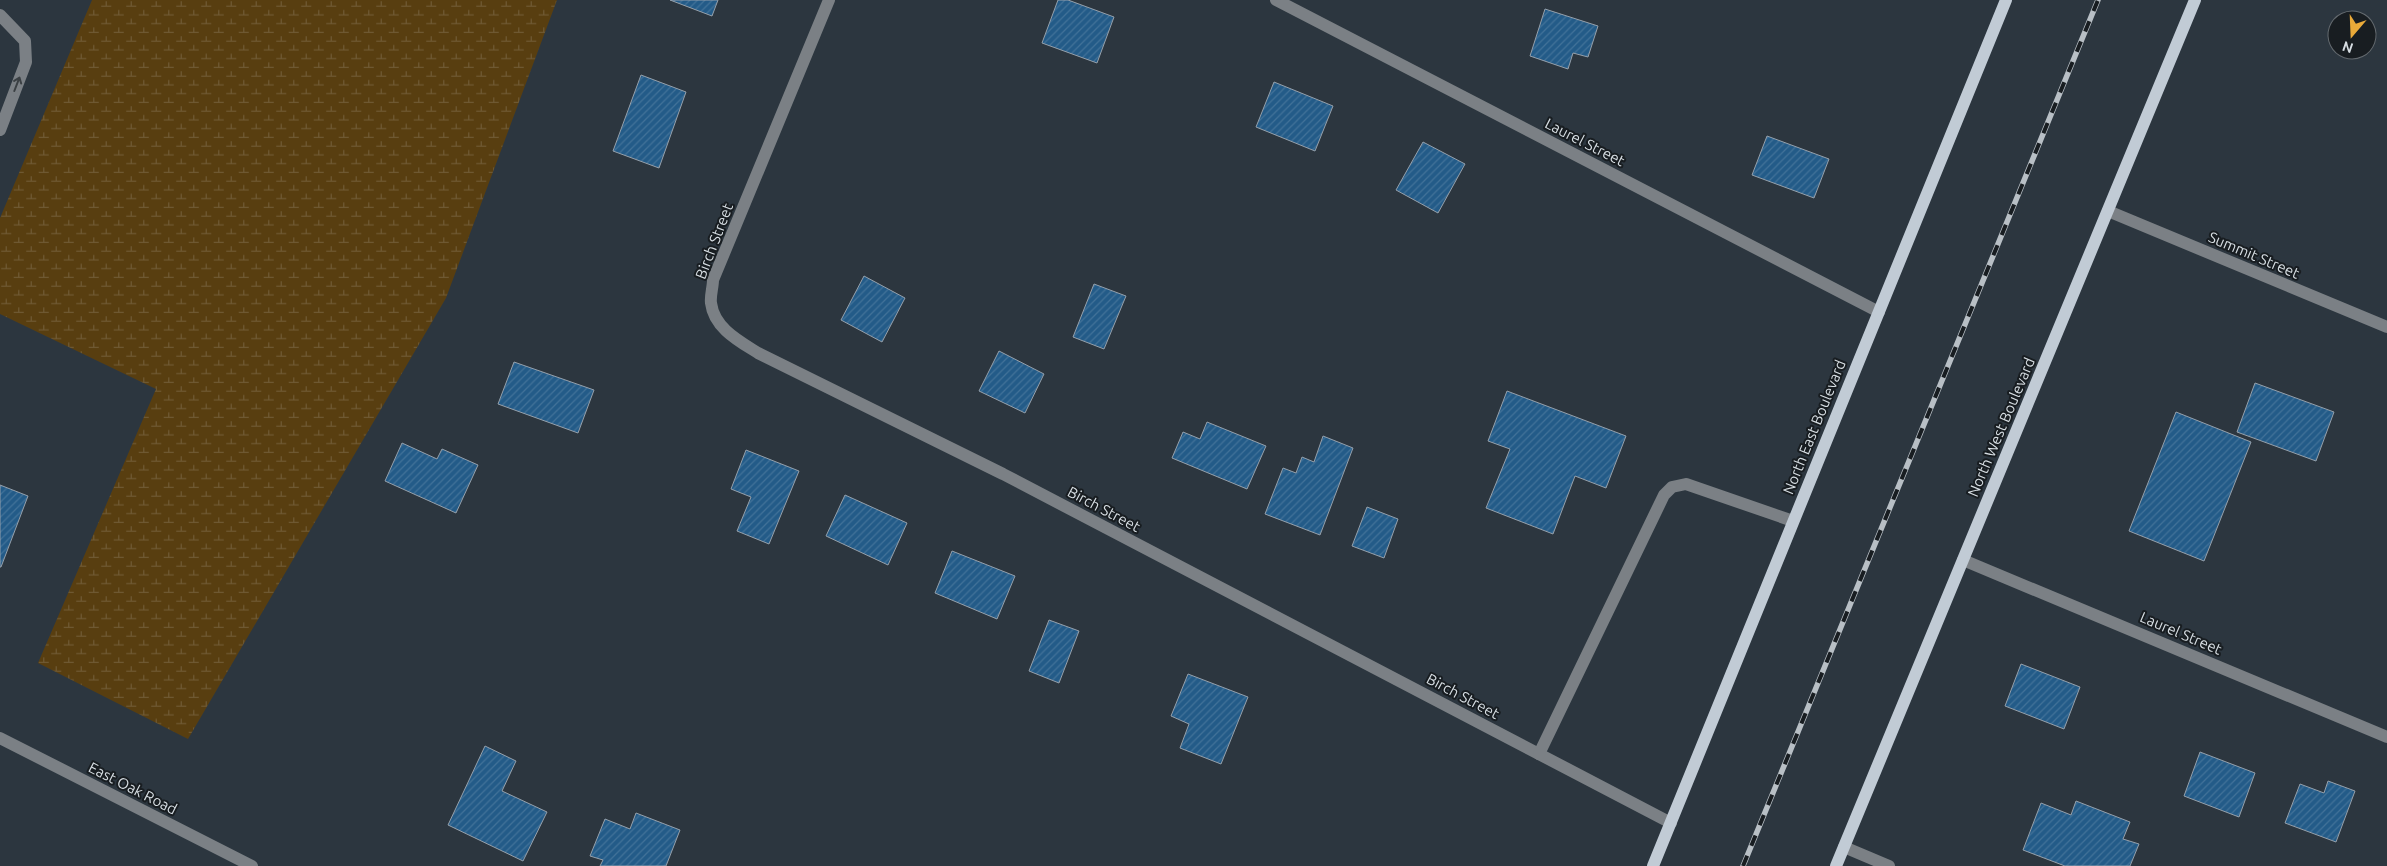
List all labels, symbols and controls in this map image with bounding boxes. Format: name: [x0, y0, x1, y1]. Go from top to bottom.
north arrow: [2327, 10, 2377, 60]
text: N: [2340, 38, 2355, 57]
one-way arrow: [14, 77, 23, 92]
street label: Laurel Street: [1542, 115, 1628, 169]
street label: Birch Street: [692, 201, 736, 281]
street label: Summit Street: [2206, 228, 2302, 282]
street label: North West Boulevard: [1964, 355, 2038, 499]
street label: North East Boulevard: [1779, 357, 1849, 497]
street label: Birch Street: [1065, 483, 1143, 535]
street label: Laurel Street: [2138, 608, 2225, 658]
street label: Birch Street: [1424, 670, 1502, 722]
street label: East Oak Road: [86, 758, 180, 818]

